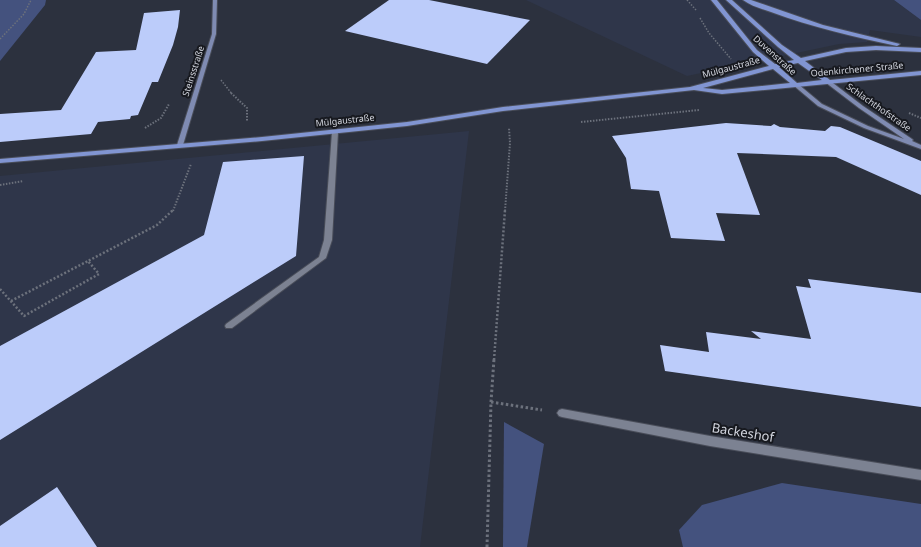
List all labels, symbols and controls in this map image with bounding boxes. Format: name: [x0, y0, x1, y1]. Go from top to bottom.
street label: Duvenstraße: [750, 32, 800, 78]
street label: Steinsstraße: [179, 44, 207, 98]
street label: Mülgaustraße: [701, 53, 761, 81]
street label: Odenkirchener Straße: [810, 58, 904, 80]
street label: Schlachthofstraße: [844, 80, 914, 134]
street label: Mülgaustraße: [315, 110, 375, 130]
street label: Backeshof: [711, 418, 777, 446]

